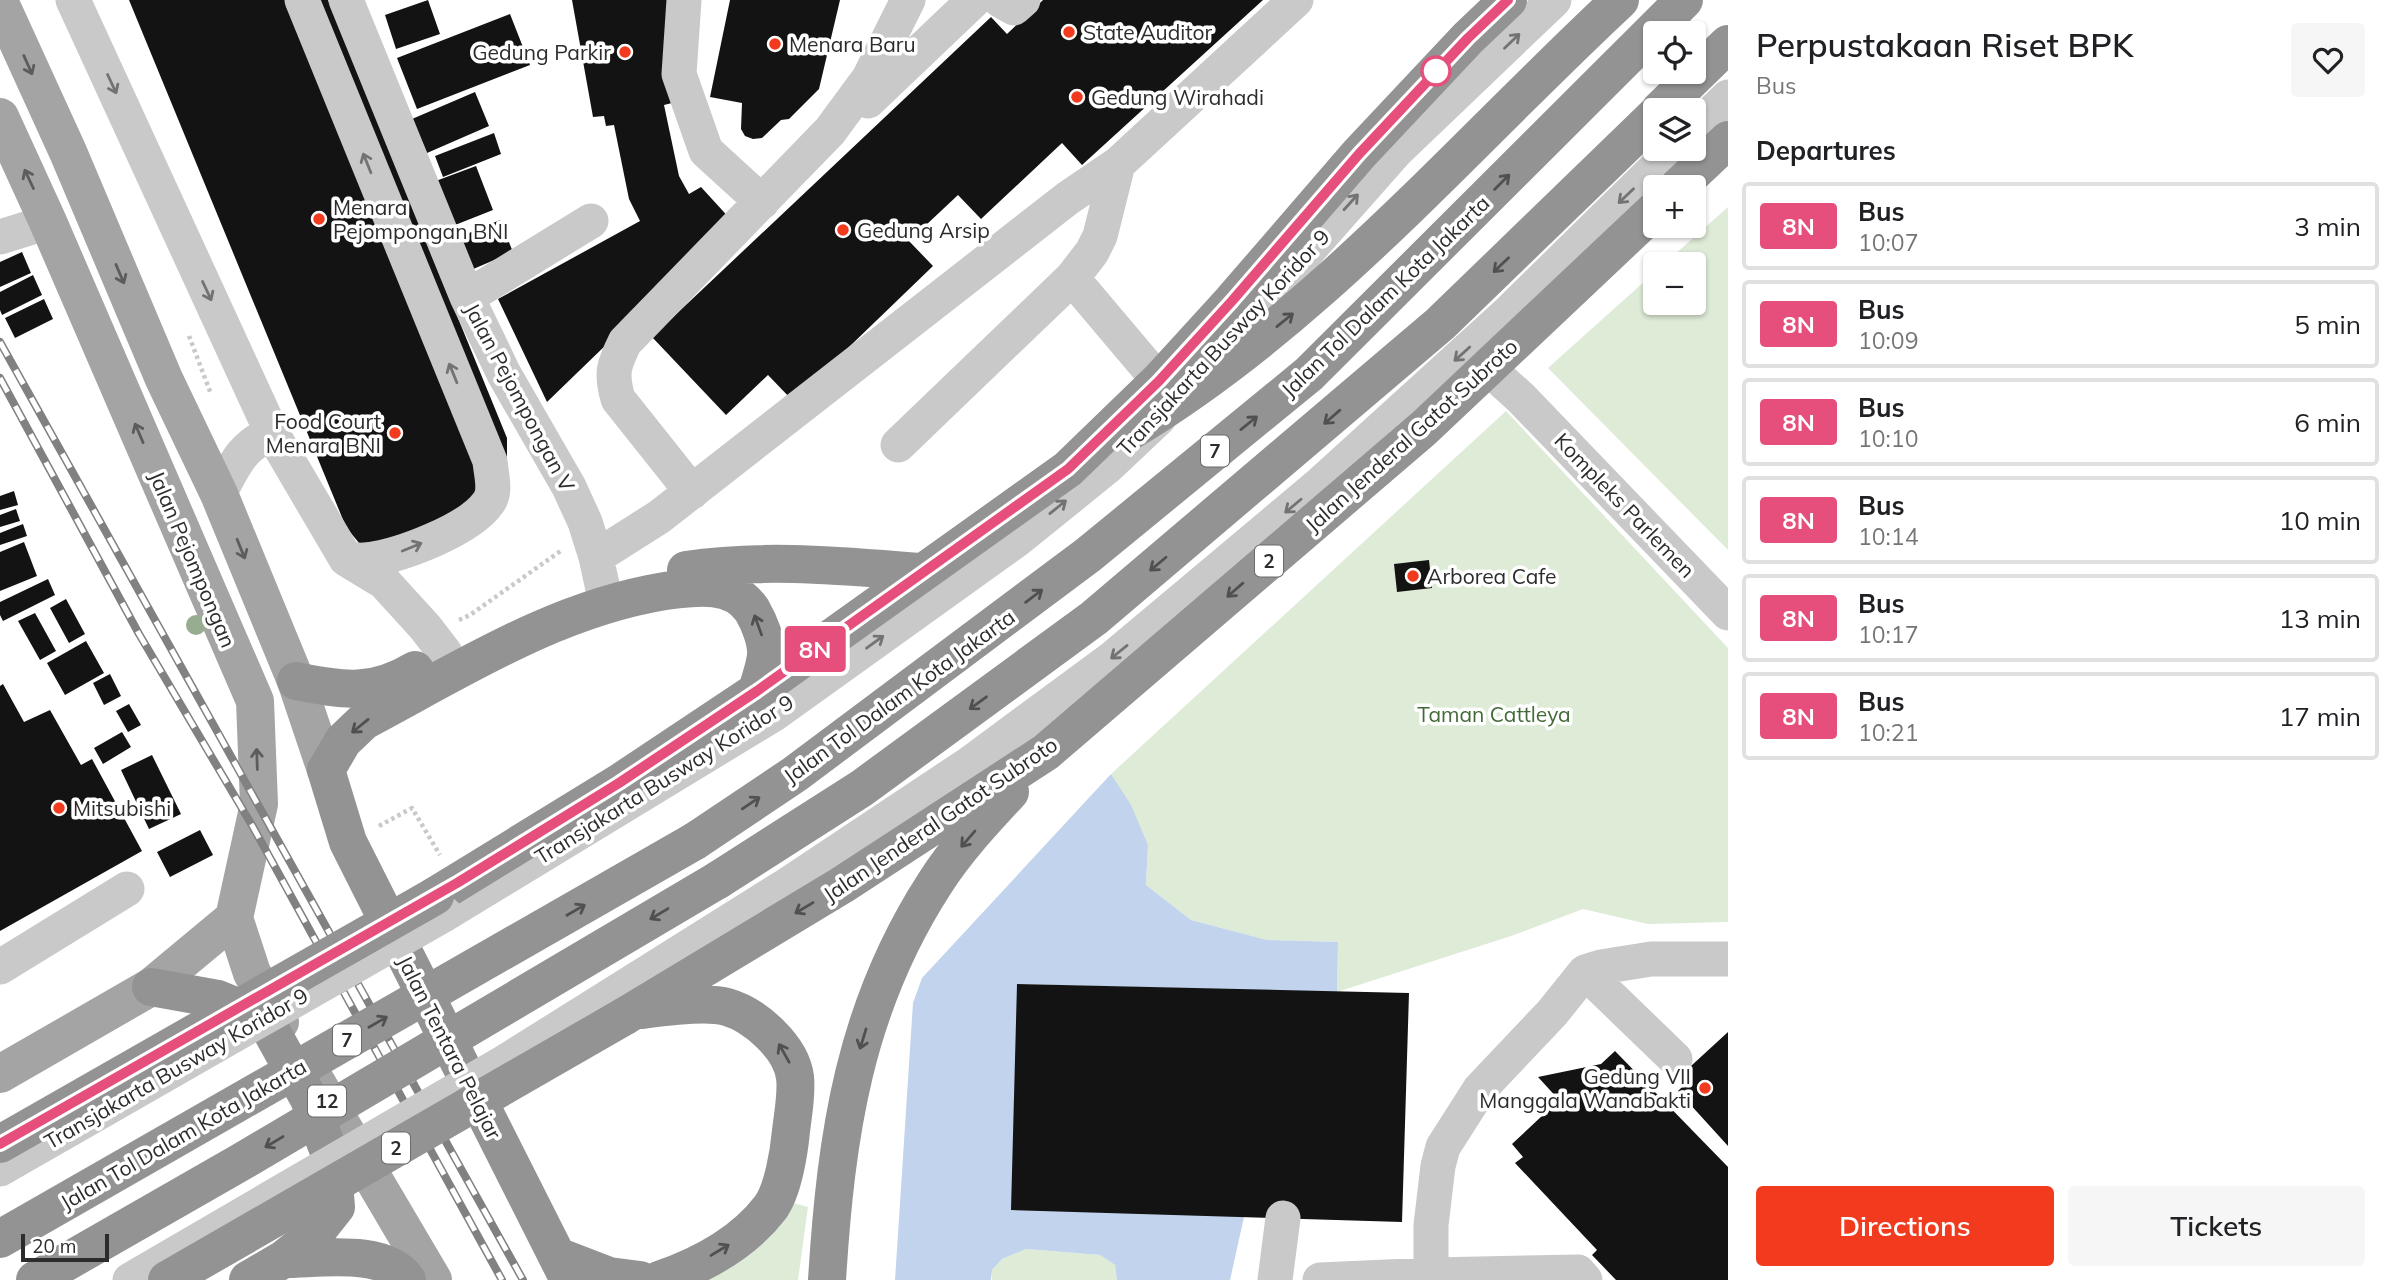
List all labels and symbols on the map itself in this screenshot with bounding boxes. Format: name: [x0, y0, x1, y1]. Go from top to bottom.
place label: State Auditor: [1083, 19, 1213, 45]
marker: State Auditor: [1061, 24, 1077, 40]
place label: Menara Baru: [789, 31, 916, 57]
one-way arrow: [1503, 33, 1520, 50]
marker: Menara Baru: [767, 36, 783, 52]
place label: Gedung Parkir: [472, 39, 611, 65]
marker: Gedung Parkir: [617, 44, 633, 60]
one-way arrow: [22, 54, 35, 76]
unlabelled marker: [1421, 56, 1451, 86]
one-way arrow: [106, 73, 119, 94]
place label: Gedung Wirahadi: [1091, 84, 1264, 110]
marker: Gedung Wirahadi: [1069, 89, 1085, 105]
one-way arrow: [360, 152, 373, 174]
one-way arrow: [22, 169, 35, 191]
one-way arrow: [1493, 173, 1510, 190]
one-way arrow: [1618, 188, 1635, 205]
street label: Jalan Tol Dalam Kota Jakarta: [1275, 190, 1495, 402]
one-way arrow: [1343, 193, 1359, 211]
place label: Menara Pejompongan BNI: [333, 194, 508, 244]
marker: Menara Pejompongan BNI: [311, 211, 327, 227]
place label: Gedung Arsip: [857, 217, 990, 243]
marker: Gedung Arsip: [835, 222, 851, 238]
street label: Transjakarta Busway Koridor 9: [1111, 223, 1335, 461]
one-way arrow: [1493, 256, 1510, 273]
one-way arrow: [114, 262, 127, 284]
one-way arrow: [201, 280, 214, 301]
street label: Jalan Pejompongan V: [459, 298, 581, 496]
one-way arrow: [1276, 312, 1294, 327]
street label: Jalan Jenderal Gatot Subroto: [1300, 333, 1522, 537]
one-way arrow: [1453, 346, 1471, 362]
one-way arrow: [446, 363, 459, 385]
place label: Food Court Menara BNI: [266, 408, 381, 458]
one-way arrow: [1323, 409, 1341, 425]
one-way arrow: [1240, 415, 1258, 431]
one-way arrow: [132, 423, 145, 444]
marker: Food Court Menara BNI: [387, 425, 403, 441]
street label: Kompleks Parlemen: [1549, 427, 1701, 583]
road number: 7: [1201, 436, 1229, 466]
street label: Jalan Pejompongan: [144, 467, 242, 651]
one-way arrow: [1285, 498, 1303, 514]
one-way arrow: [1049, 499, 1067, 515]
one-way arrow: [236, 538, 249, 559]
one-way arrow: [401, 540, 423, 553]
road number: 2: [1255, 546, 1283, 576]
one-way arrow: [1150, 556, 1168, 572]
place label: Arborea Cafe: [1427, 563, 1557, 589]
marker: Arborea Cafe: [1405, 568, 1421, 584]
one-way arrow: [1226, 582, 1244, 598]
one-way arrow: [1024, 589, 1042, 604]
street label: Jalan Tol Dalam Kota Jakarta: [778, 603, 1020, 789]
one-way arrow: [751, 615, 764, 637]
line badge: 8N: [784, 626, 846, 672]
one-way arrow: [865, 634, 884, 649]
one-way arrow: [1110, 644, 1128, 660]
street label: Transjakarta Busway Koridor 9: [530, 688, 798, 870]
one-way arrow: [969, 696, 988, 710]
park label: Taman Cattleya: [1417, 701, 1571, 727]
one-way arrow: [351, 718, 369, 734]
street label: Jalan Jenderal Gatot Subroto: [818, 731, 1062, 907]
one-way arrow: [250, 748, 263, 771]
place label: Mitsubishi: [73, 795, 171, 821]
one-way arrow: [741, 796, 761, 810]
marker: Mitsubishi: [51, 800, 67, 816]
one-way arrow: [960, 830, 976, 848]
one-way arrow: [565, 902, 585, 916]
one-way arrow: [794, 902, 814, 916]
one-way arrow: [650, 908, 670, 922]
street label: Jalan Tentara Pelajar: [392, 951, 508, 1144]
street label: Transjakarta Busway Koridor 9: [40, 982, 312, 1154]
one-way arrow: [368, 1015, 388, 1029]
road number: 7: [333, 1024, 361, 1056]
one-way arrow: [855, 1027, 868, 1049]
one-way arrow: [777, 1043, 791, 1063]
street label: Jalan Tol Dalam Kota Jakarta: [55, 1053, 311, 1215]
place label: Gedung VII Manggala Wanabakti: [1479, 1063, 1691, 1113]
marker: Gedung VII Manggala Wanabakti: [1697, 1080, 1713, 1096]
road number: 12: [308, 1086, 346, 1116]
road number: 2: [382, 1132, 410, 1164]
one-way arrow: [264, 1136, 284, 1150]
scale bar: [21, 1231, 108, 1263]
one-way arrow: [709, 1243, 729, 1257]

